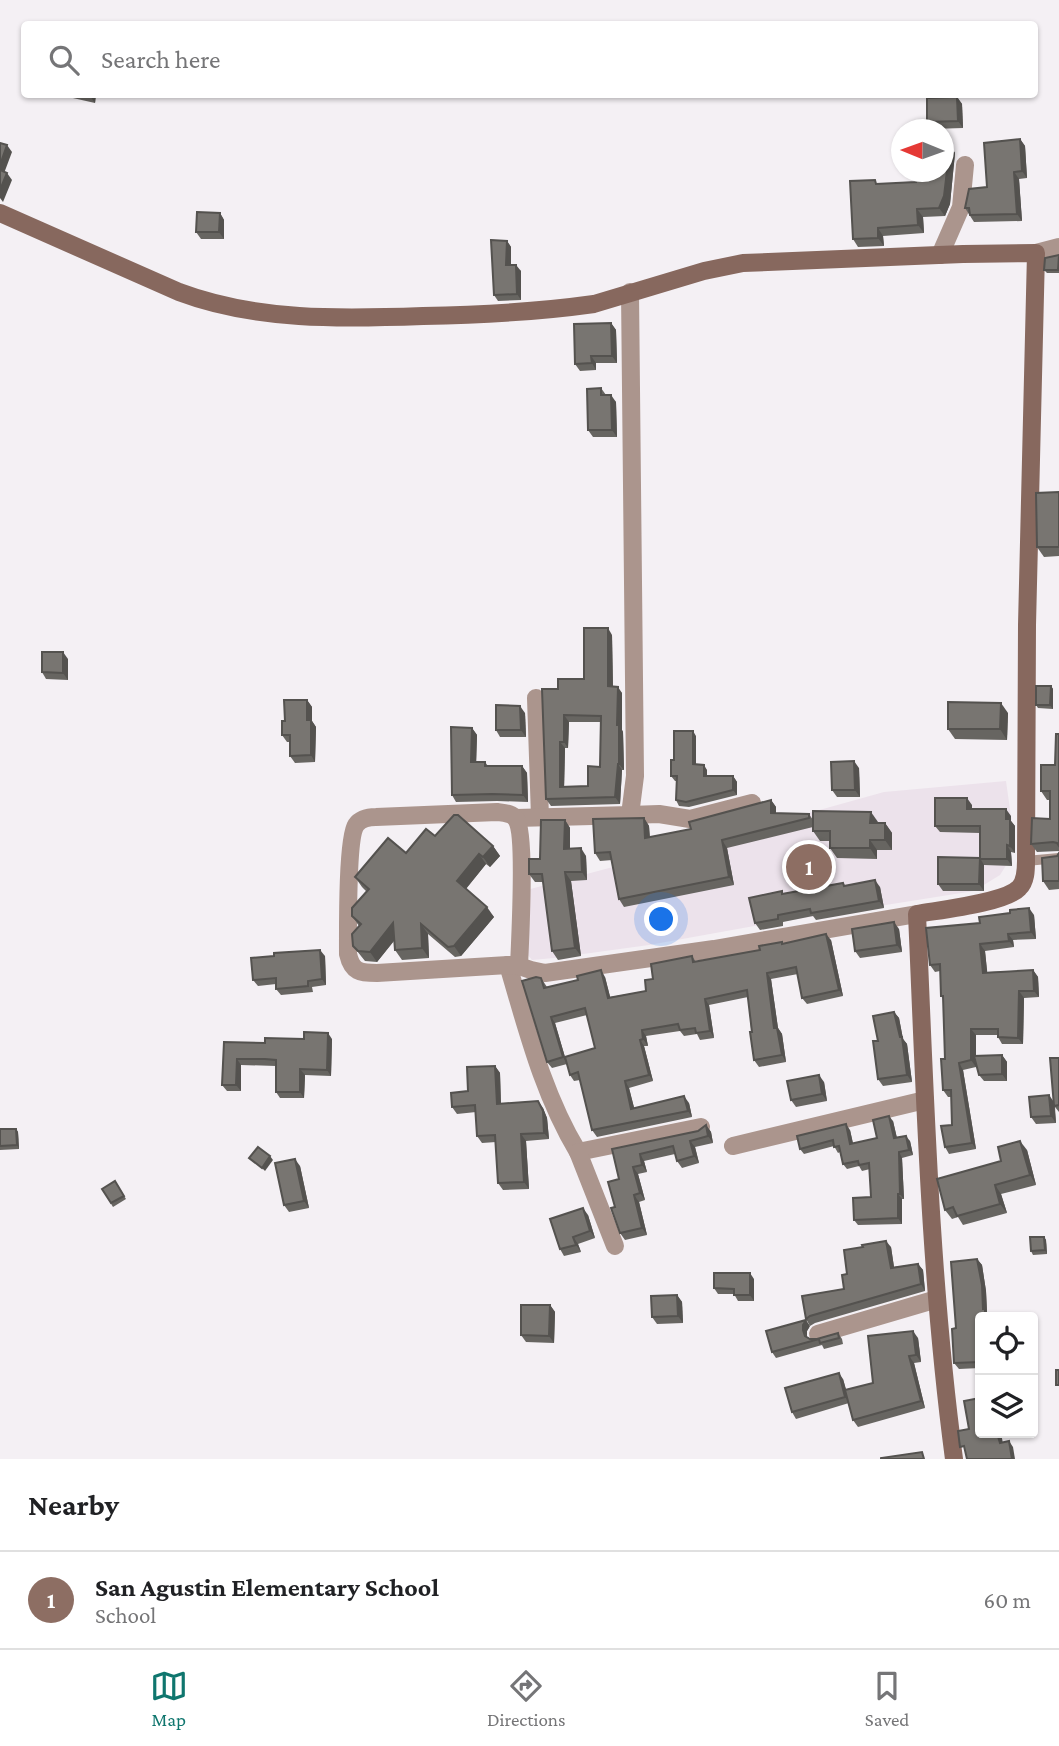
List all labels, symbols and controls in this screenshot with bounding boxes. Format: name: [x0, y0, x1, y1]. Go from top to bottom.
search box: [21, 21, 1038, 98]
icon: search: [45, 41, 83, 79]
text: Search here: [101, 45, 220, 74]
north arrow: [891, 119, 954, 182]
pin: 1: [786, 841, 832, 893]
your location: [644, 902, 678, 936]
map controls: [975, 1312, 1038, 1438]
button: locate: [975, 1312, 1038, 1375]
button: layers: [975, 1375, 1038, 1438]
text: Nearby: [28, 1488, 119, 1521]
text: San Agustin Elementary School: [95, 1573, 439, 1602]
text: 1: [47, 1587, 55, 1613]
text: 60 m: [984, 1587, 1031, 1613]
text: School: [95, 1602, 156, 1628]
tab: Map: [150, 1667, 188, 1730]
tab: Directions: [487, 1667, 566, 1730]
tab: Saved: [865, 1667, 909, 1730]

